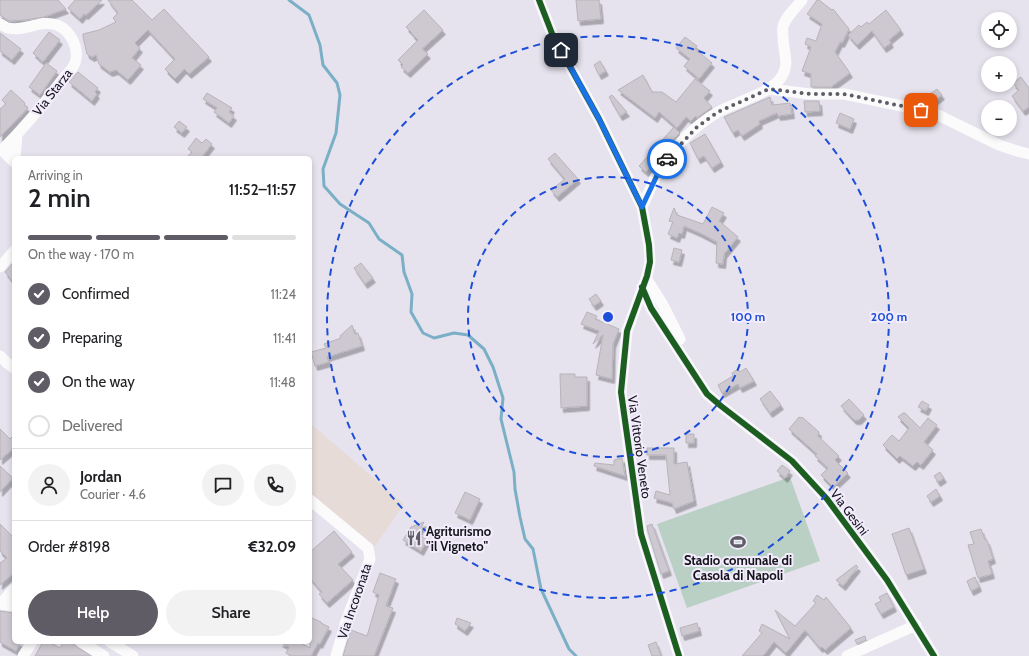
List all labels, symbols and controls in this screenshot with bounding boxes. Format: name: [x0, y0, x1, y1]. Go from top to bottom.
map controls: [981, 12, 1017, 136]
button: locate: [981, 12, 1017, 48]
pin: [544, 33, 578, 67]
icon: home: [550, 39, 572, 61]
button: +: [981, 56, 1017, 92]
street label: Via Starza: [29, 65, 76, 119]
pin: [904, 93, 938, 127]
icon: bag: [910, 99, 932, 121]
button: −: [981, 100, 1017, 136]
courier: [647, 139, 687, 179]
icon: car: [656, 148, 678, 170]
text: Arriving in: [28, 167, 83, 183]
text: 11:52–11:57: [229, 181, 296, 199]
text: 2 min: [28, 182, 91, 214]
text: On the way · 170 m: [28, 246, 134, 262]
icon: check: [28, 283, 50, 305]
text: Confirmed: [62, 285, 130, 303]
text: 11:24: [270, 286, 296, 302]
text: 100 m: [731, 309, 765, 324]
text: 200 m: [871, 309, 907, 324]
centre of rings: [601, 310, 615, 324]
icon: check: [28, 327, 50, 349]
text: Preparing: [62, 329, 122, 347]
text: 11:41: [273, 330, 296, 346]
icon: check: [28, 371, 50, 393]
text: On the way: [62, 373, 135, 391]
text: 11:48: [269, 374, 296, 390]
street label: Via Vittorio Veneto: [625, 395, 655, 499]
text: Delivered: [62, 417, 123, 435]
button: person: [28, 464, 70, 506]
button: chat: [202, 464, 244, 506]
button: phone: [254, 464, 296, 506]
text: Jordan: [80, 468, 122, 486]
text: Courier · 4.6: [80, 486, 146, 502]
street label: Via Gesini: [827, 486, 873, 538]
place label: Agriturismo "il Vigneto": [426, 523, 492, 554]
restaurant icon: Agriturismo "il Vigneto": [405, 529, 423, 547]
sports icon: Stadio comunale di Casola di Napoli: [729, 533, 747, 551]
text: Order #8198: [28, 538, 110, 556]
text: €32.09: [248, 538, 296, 556]
place label: Stadio comunale di Casola di Napoli: [684, 552, 792, 583]
street label: Via Incoronata: [334, 560, 375, 641]
button: Help: [28, 590, 158, 636]
button: Share: [166, 590, 296, 636]

